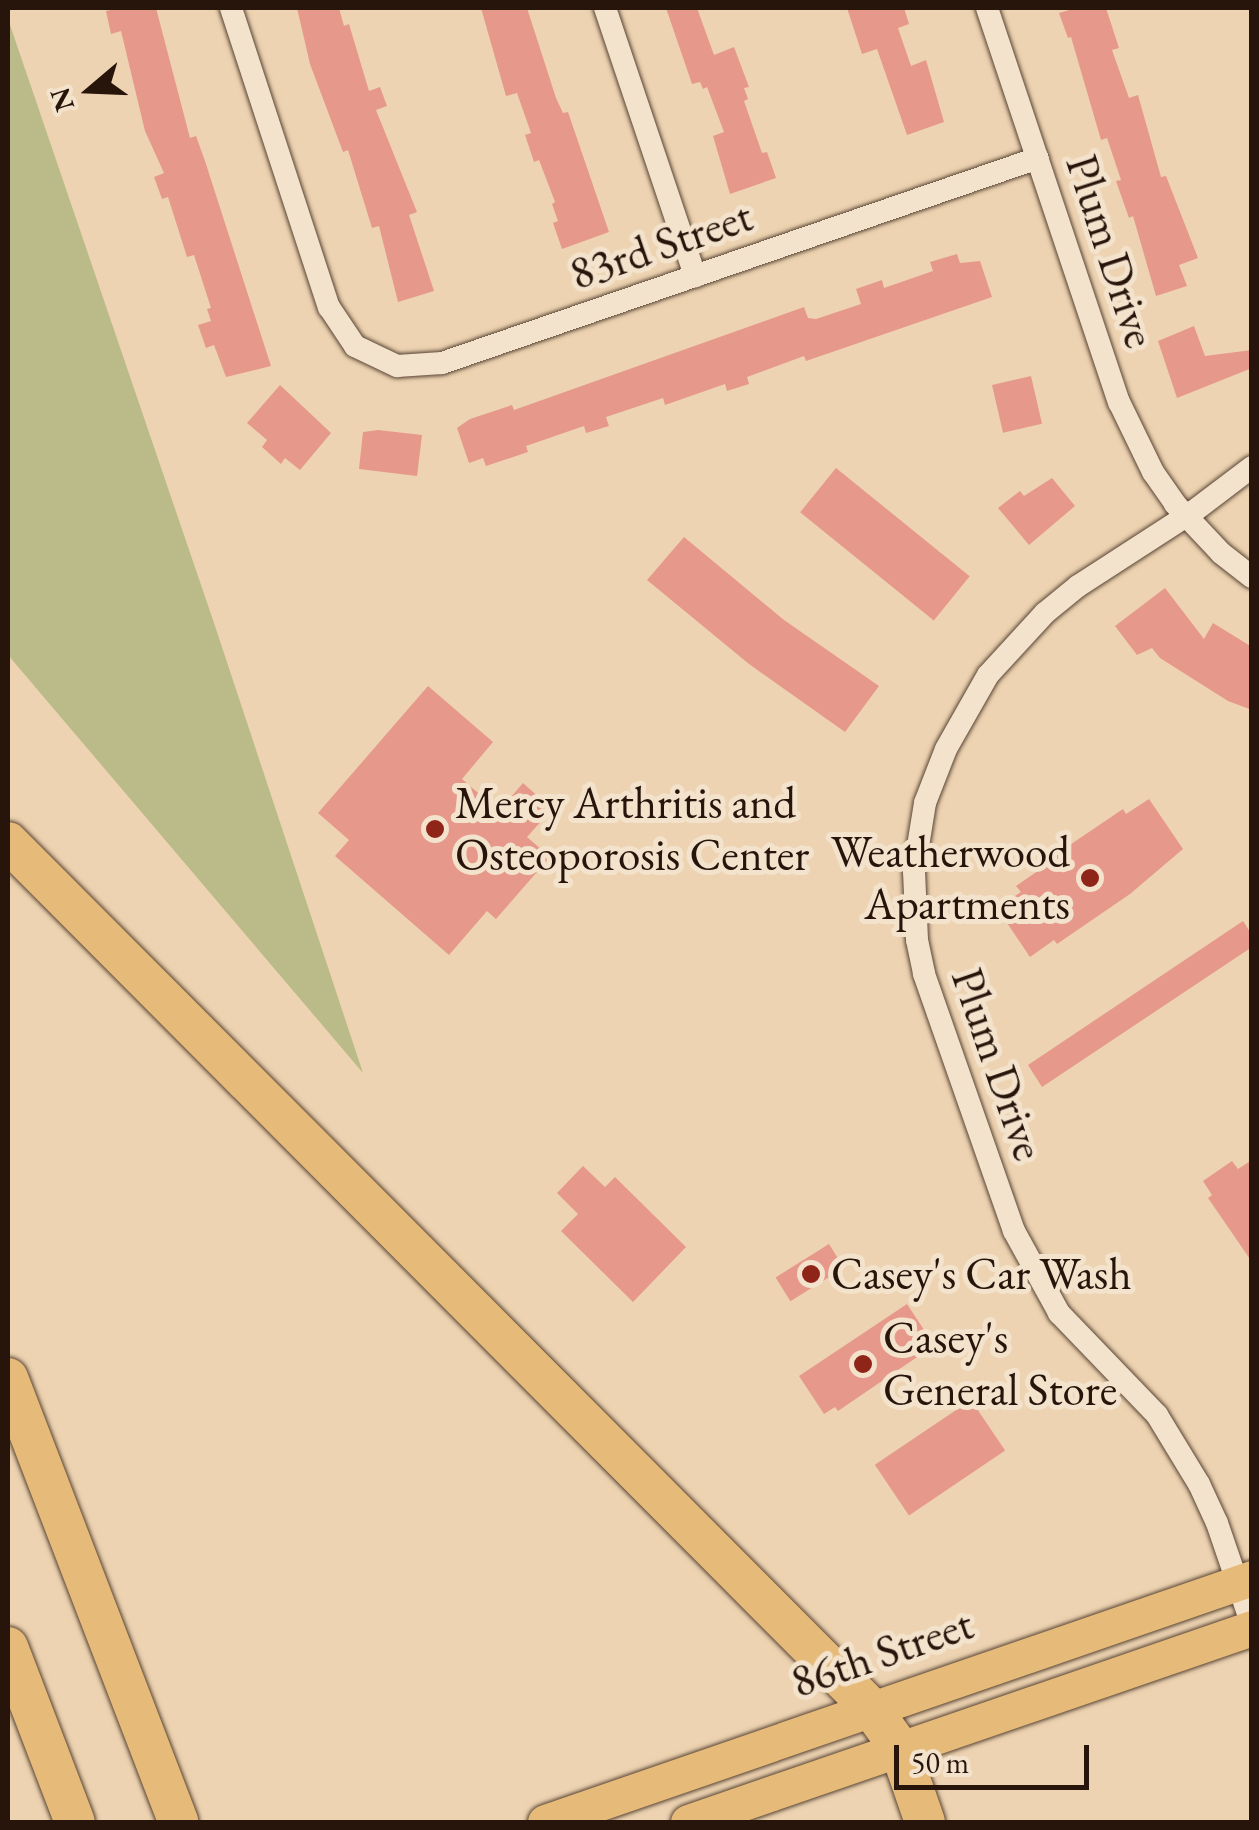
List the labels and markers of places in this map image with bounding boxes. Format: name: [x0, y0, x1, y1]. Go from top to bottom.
place label: Mercy Arthritis and Osteoporosis Center: [455, 776, 809, 882]
marker: Mercy Arthritis and Osteoporosis Center: [424, 818, 446, 840]
place label: Weatherwood Apartments: [831, 825, 1070, 931]
marker: Weatherwood Apartments: [1079, 867, 1101, 889]
place label: Casey's Car Wash: [831, 1247, 1132, 1301]
marker: Casey's Car Wash: [800, 1263, 822, 1285]
place label: Casey's General Store: [883, 1311, 1117, 1417]
marker: Casey's General Store: [852, 1353, 874, 1375]

